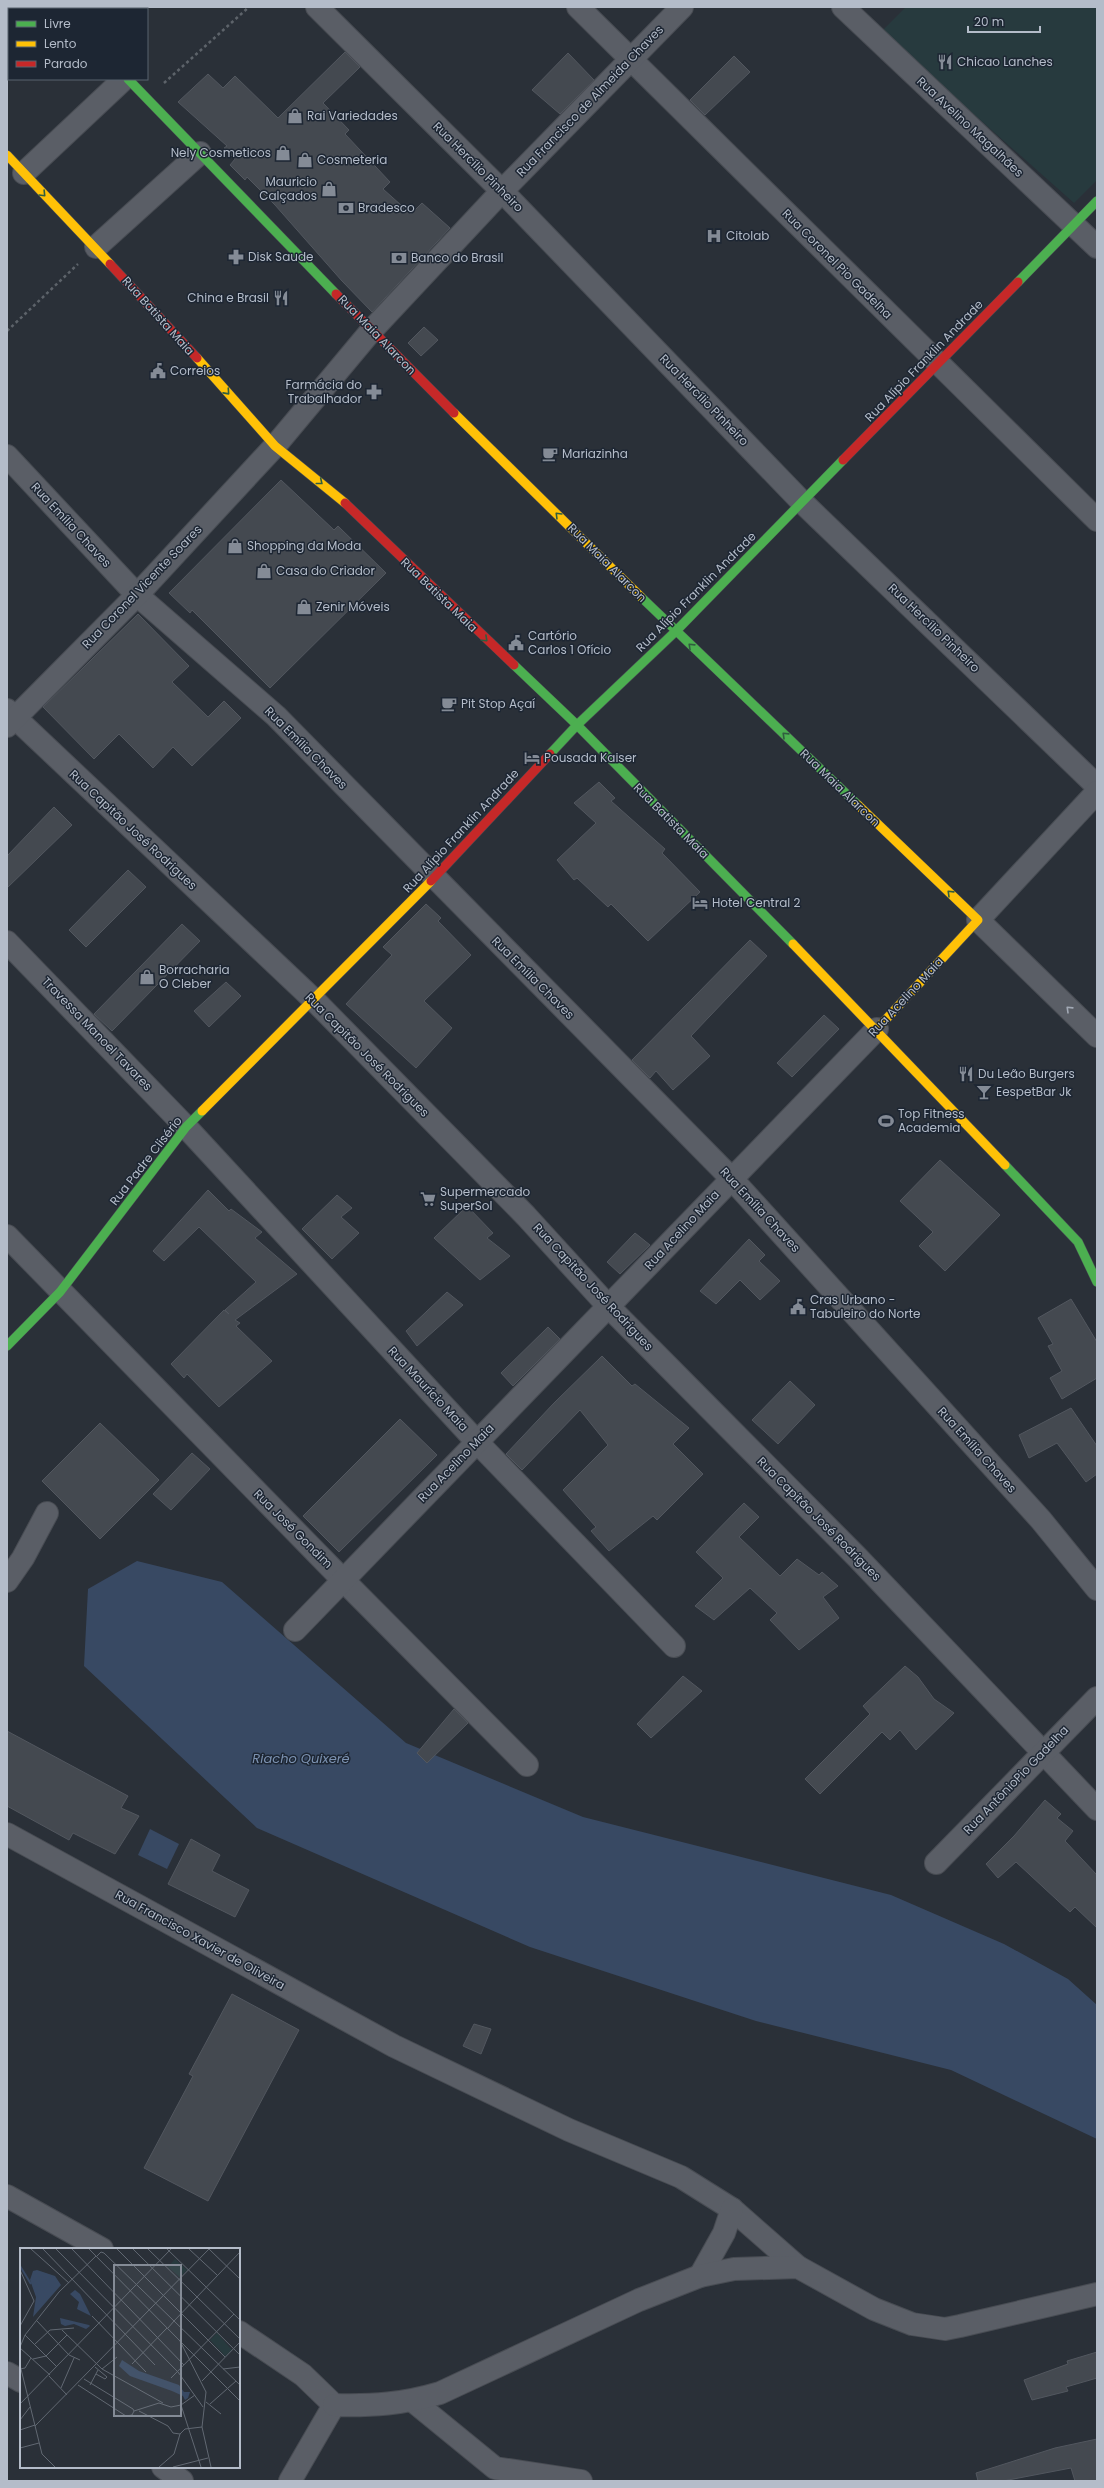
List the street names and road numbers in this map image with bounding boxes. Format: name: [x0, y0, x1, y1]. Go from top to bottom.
street label: Rua Francisco de Almeida Chaves: [512, 21, 667, 180]
street label: Rua Avelino Magalhães: [913, 73, 1027, 181]
street label: Rua Hercílio Pinheiro: [429, 118, 527, 216]
street label: Rua Coronel Pio Gadelha: [779, 205, 896, 322]
street label: Rua Batista Maia: [118, 273, 198, 359]
street label: Rua Maia Alarcon: [335, 291, 420, 378]
street label: Rua Alípio Franklin Andrade: [861, 296, 987, 425]
street label: Rua Hercílio Pinheiro: [656, 350, 753, 449]
street label: Rua Emília Chaves: [27, 478, 115, 571]
street label: Rua Maia Alarcon: [564, 519, 651, 606]
street label: Rua Coronel Vicente Soares: [78, 521, 205, 652]
street label: Rua Alípio Franklin Andrade: [632, 528, 759, 655]
street label: Rua Batista Maia: [397, 554, 481, 636]
street label: Rua Hercílio Pinheiro: [885, 579, 984, 676]
street label: Rua Emília Chaves: [261, 703, 351, 793]
street label: Rua Maia Alarcon: [797, 745, 884, 830]
street label: Rua Alípio Franklin Andrade: [399, 765, 523, 896]
street label: Rua Capitão José Rodrigues: [66, 766, 201, 894]
street label: Rua Batista Maia: [630, 779, 713, 862]
street label: Rua Emília Chaves: [488, 933, 578, 1023]
street label: Rua Acelino Maia: [864, 953, 947, 1040]
street label: Travessa Manoel Tavares: [38, 973, 156, 1094]
street label: Rua Capitão José Rodrigues: [302, 989, 433, 1120]
street label: Rua Padre Clisério: [105, 1112, 186, 1209]
street label: Rua Emília Chaves: [716, 1163, 804, 1256]
street label: Rua Acelino Maia: [640, 1186, 723, 1273]
street label: Rua Capitão José Rodrigues: [529, 1219, 657, 1354]
street label: Rua Maurício Maia: [384, 1342, 472, 1435]
street label: Rua Emília Chaves: [934, 1403, 1021, 1496]
street label: Rua Acelino Maia: [414, 1420, 498, 1506]
street label: Rua Capitão José Rodrigues: [754, 1453, 885, 1584]
street label: Rua José Gondim: [250, 1485, 337, 1572]
street label: Rua AntônioPio Gadelha: [959, 1722, 1072, 1838]
street label: Rua Francisco Xavier de Oliveira: [112, 1886, 288, 1993]

